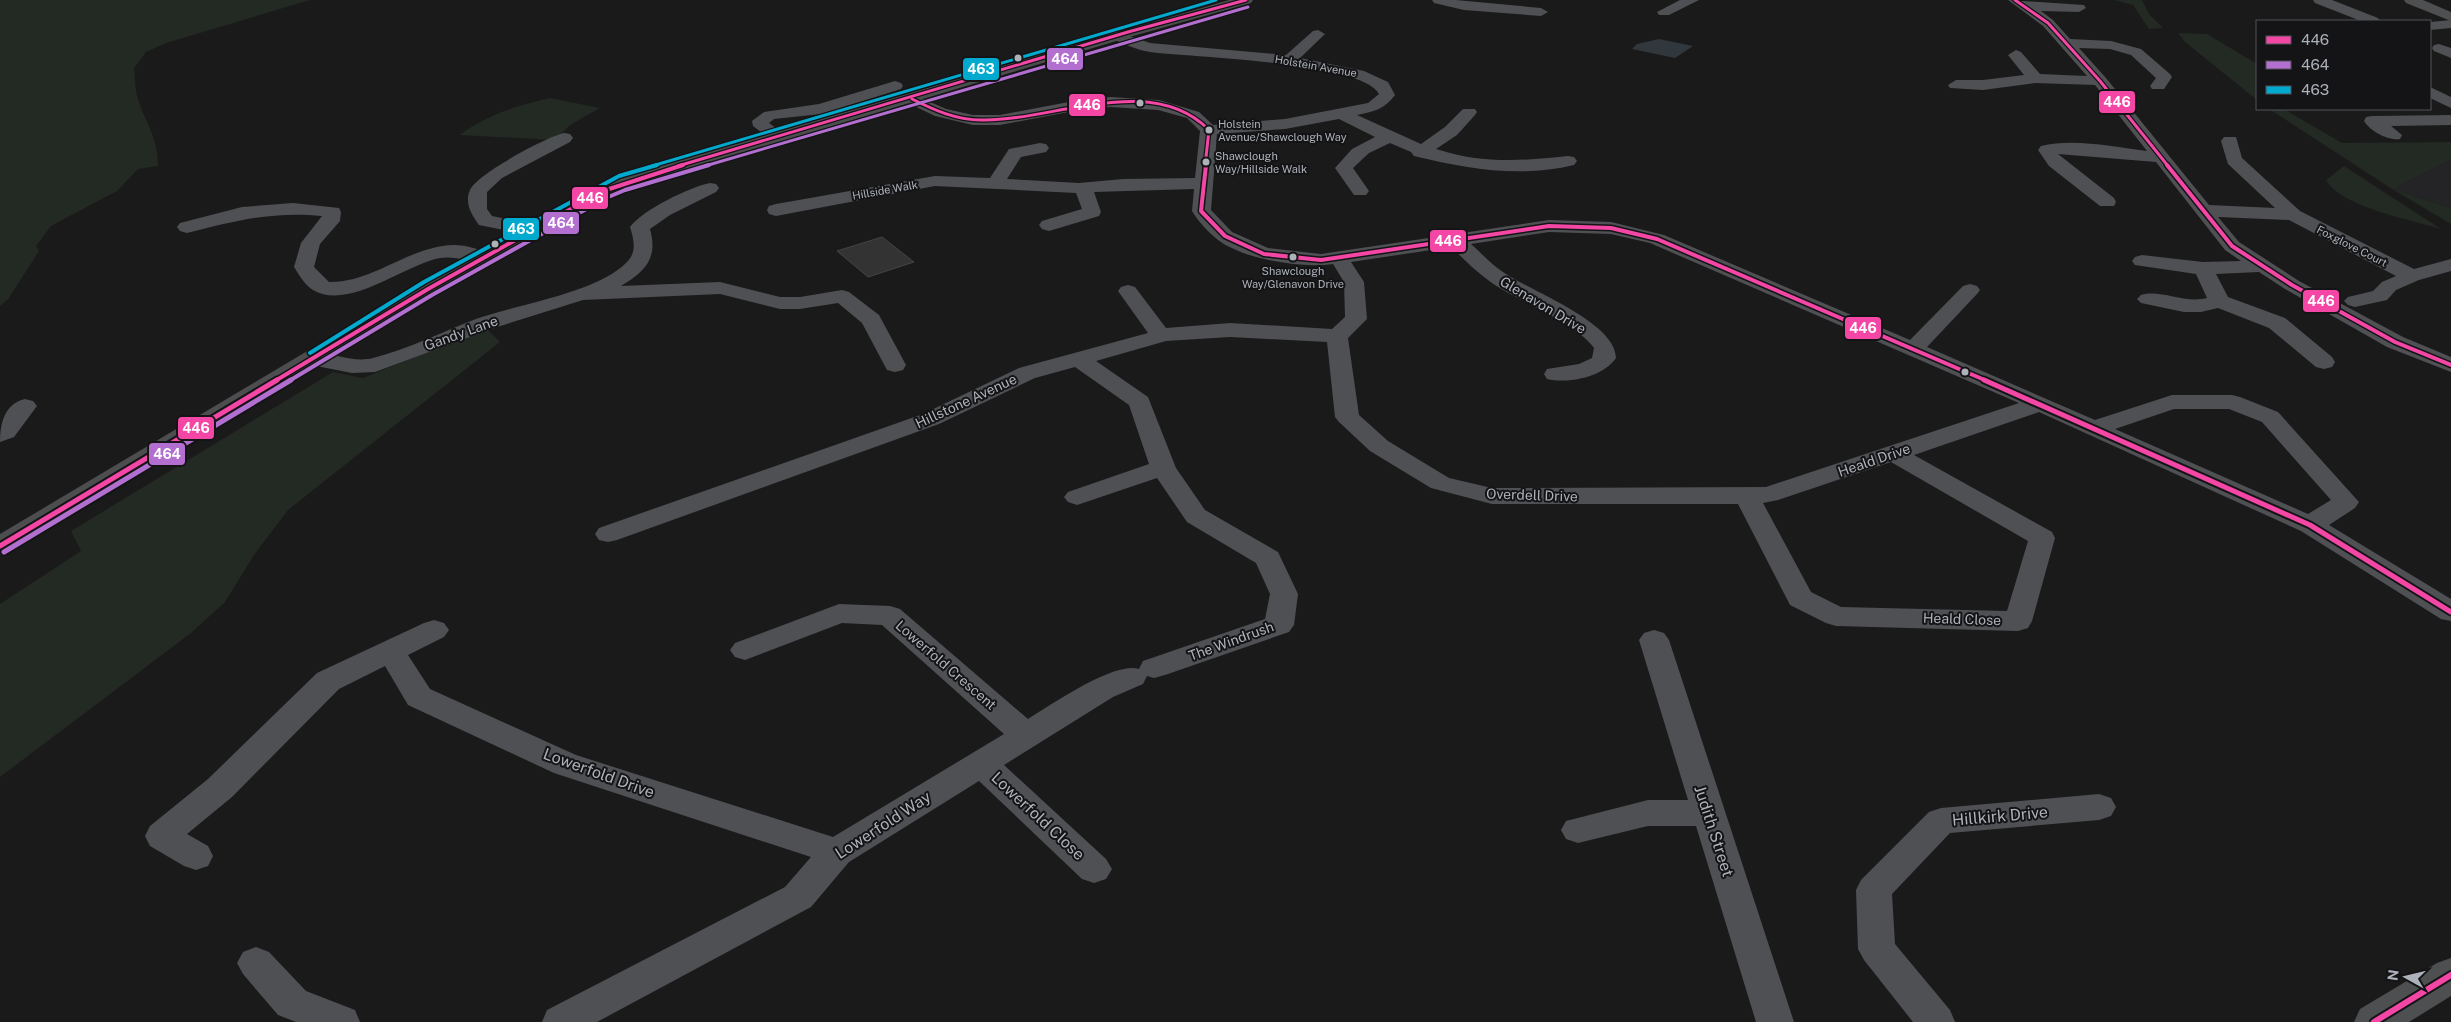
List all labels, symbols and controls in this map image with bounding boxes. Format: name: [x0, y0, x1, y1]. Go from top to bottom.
legend: [2256, 20, 2431, 110]
text: 446: [2301, 31, 2329, 48]
line badge: 464: [1046, 47, 1084, 71]
text: 464: [1051, 51, 1079, 67]
unlabelled marker: [1013, 53, 1023, 63]
street label: Holstein Avenue: [1274, 53, 1358, 79]
text: 464: [2301, 56, 2329, 73]
line badge: 463: [962, 57, 1000, 81]
text: 463: [967, 61, 995, 77]
text: 463: [2301, 81, 2329, 98]
line badge: 446: [2098, 90, 2136, 114]
line badge: 446: [1068, 93, 1106, 117]
text: 446: [2103, 94, 2131, 110]
text: 446: [1073, 97, 1101, 113]
unlabelled marker: [1135, 98, 1145, 108]
place label: Holstein Avenue/Shawclough Way: [1218, 118, 1347, 143]
marker: Holstein Avenue/Shawclough Way: [1204, 125, 1214, 135]
place label: Shawclough Way/Hillside Walk: [1215, 150, 1307, 175]
marker: Shawclough Way/Hillside Walk: [1201, 157, 1211, 167]
street label: Hillside Walk: [851, 178, 919, 202]
line badge: 446: [571, 186, 609, 210]
text: 446: [576, 190, 604, 206]
line badge: 464: [542, 211, 580, 235]
text: 464: [547, 215, 575, 231]
line badge: 463: [502, 217, 540, 241]
text: 463: [507, 221, 535, 237]
street label: Foxglove Court: [2315, 223, 2389, 269]
line badge: 446: [1429, 229, 1467, 253]
text: 446: [1434, 233, 1462, 249]
unlabelled marker: [490, 239, 500, 249]
marker: Shawclough Way/Glenavon Drive: [1288, 252, 1298, 262]
place label: Shawclough Way/Glenavon Drive: [1242, 265, 1344, 290]
street label: Glenavon Drive: [1497, 273, 1589, 337]
line badge: 446: [2302, 289, 2340, 313]
text: 446: [2307, 293, 2335, 309]
street label: Gandy Lane: [422, 312, 500, 354]
line badge: 446: [1844, 316, 1882, 340]
text: 446: [1849, 320, 1877, 336]
unlabelled marker: [1960, 367, 1970, 377]
street label: Hillstone Avenue: [913, 371, 1019, 431]
line badge: 446: [177, 416, 215, 440]
text: 446: [182, 420, 210, 436]
street label: Heald Drive: [1836, 440, 1912, 480]
line badge: 464: [148, 442, 186, 466]
text: 464: [153, 446, 181, 462]
street label: Overdell Drive: [1486, 485, 1578, 505]
street label: Heald Close: [1923, 610, 2001, 628]
street label: Lowerfold Crescent: [893, 617, 999, 713]
street label: The Windrush: [1186, 618, 1276, 664]
street label: Lowerfold Drive: [541, 744, 657, 802]
street label: Lowerfold Close: [987, 768, 1089, 864]
street label: Judith Street: [1690, 783, 1738, 879]
street label: Lowerfold Way: [832, 787, 935, 863]
street label: Hillkirk Drive: [1951, 802, 2049, 830]
north arrow: [2381, 952, 2431, 1002]
text: N: [2384, 969, 2402, 982]

